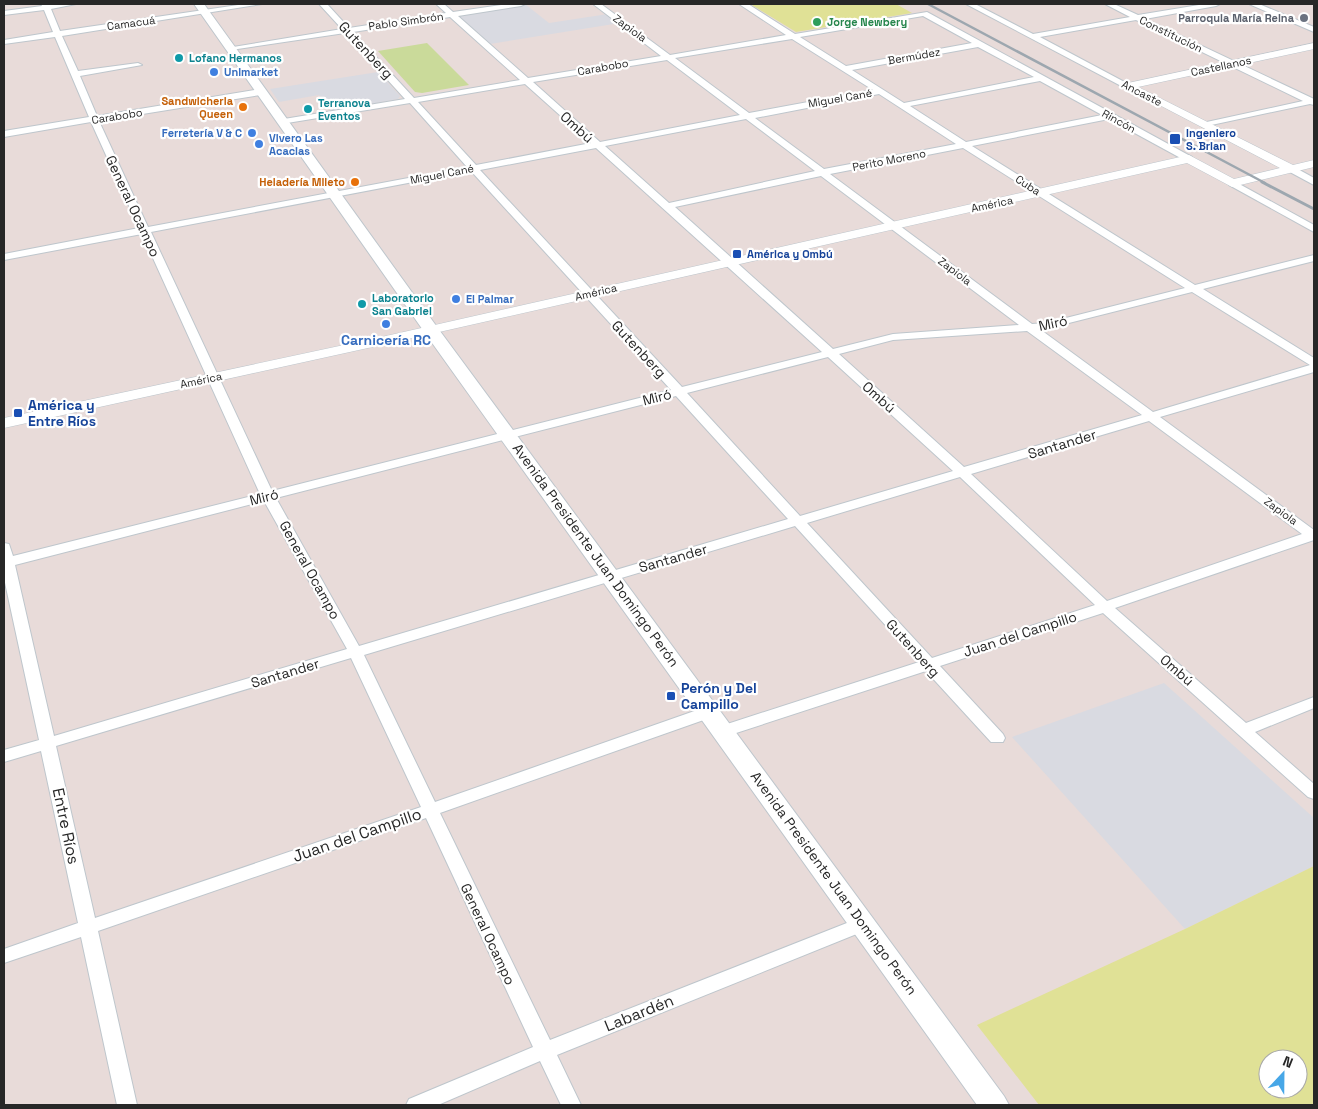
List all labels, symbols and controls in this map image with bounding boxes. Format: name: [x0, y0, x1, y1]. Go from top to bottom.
street label: Pablo Simbrón: [368, 9, 444, 33]
street label: Zapiola: [610, 11, 650, 45]
place label: Parroquia María Reina: [1178, 11, 1295, 25]
marker: Parroquia María Reina: [1298, 12, 1310, 24]
street label: Camacuá: [106, 13, 157, 33]
street label: Constitución: [1137, 13, 1205, 55]
place label: Jorge Newbery: [827, 15, 907, 29]
marker: Jorge Newbery: [811, 16, 823, 28]
street label: Gutenberg: [335, 17, 397, 83]
street label: Bermúdez: [887, 44, 942, 68]
place label: Lofano Hermanos: [189, 51, 282, 65]
marker: Lofano Hermanos: [173, 52, 185, 64]
street label: Castellanos: [1189, 53, 1253, 79]
street label: Carabobo: [576, 56, 630, 78]
place label: Unimarket: [224, 65, 278, 79]
marker: Unimarket: [208, 66, 220, 78]
street label: Ancaste: [1119, 77, 1165, 109]
street label: Miguel Cané: [807, 85, 873, 111]
place label: Sandwicheria Queen: [161, 94, 234, 121]
place label: Terranova Eventos: [318, 96, 371, 123]
marker: Sandwicheria Queen: [237, 101, 249, 113]
marker: Terranova Eventos: [302, 103, 314, 115]
street label: Carabobo: [91, 105, 144, 127]
street label: Rincón: [1100, 106, 1138, 136]
street label: Ombú: [556, 107, 598, 147]
place label: Ferretería V & C: [162, 126, 242, 140]
place label: Ingeniero S. Brian: [1186, 126, 1236, 153]
marker: Ferretería V & C: [246, 127, 258, 139]
place label: Vivero Las Acacias: [269, 131, 323, 158]
marker: Ingeniero S. Brian: [1168, 132, 1182, 146]
marker: Vivero Las Acacias: [253, 138, 265, 150]
street label: Perito Moreno: [851, 146, 927, 174]
street label: General Ocampo: [102, 152, 164, 260]
street label: Miguel Cané: [409, 161, 475, 187]
street label: Cuba: [1013, 172, 1044, 199]
place label: Heladería Mileto: [259, 175, 345, 189]
marker: Heladería Mileto: [349, 176, 361, 188]
street label: América: [970, 193, 1015, 215]
place label: América y Ombú: [747, 247, 833, 261]
marker: América y Ombú: [731, 248, 743, 260]
street label: Zapiola: [936, 254, 975, 289]
street label: América: [574, 280, 619, 304]
place label: Laboratorio San Gabriel: [372, 291, 434, 318]
place label: El Palmar: [466, 292, 514, 306]
marker: El Palmar: [450, 293, 462, 305]
marker: Laboratorio San Gabriel: [356, 298, 368, 310]
street label: Miró: [1037, 311, 1069, 335]
street label: Gutenberg: [608, 316, 670, 382]
marker: Carnicería RC: [380, 318, 392, 330]
place label: Carnicería RC: [341, 331, 431, 349]
street label: América: [179, 369, 224, 391]
street label: Ombú: [858, 377, 900, 417]
street label: Miró: [641, 385, 673, 409]
place label: América y Entre Ríos: [28, 396, 96, 430]
marker: América y Entre Ríos: [12, 407, 24, 419]
street label: Santander: [1026, 425, 1098, 463]
street label: Avenida Presidente Juan Domingo Perón: [509, 440, 683, 670]
street label: Miró: [248, 485, 280, 509]
street label: Zapiola: [1261, 494, 1301, 528]
street label: General Ocampo: [275, 518, 345, 622]
street label: Santander: [637, 540, 709, 576]
street label: Juan del Campillo: [961, 607, 1079, 661]
street label: Gutenberg: [882, 615, 944, 681]
street label: Ombú: [1156, 650, 1198, 690]
street label: Santander: [249, 654, 321, 692]
place label: Perón y Del Campillo: [681, 679, 757, 713]
marker: Perón y Del Campillo: [665, 690, 677, 702]
street label: Avenida Presidente Juan Domingo Perón: [747, 768, 921, 998]
street label: Entre Ríos: [48, 786, 84, 866]
street label: Juan del Campillo: [290, 803, 424, 867]
street label: General Ocampo: [457, 880, 519, 988]
street label: Labardén: [601, 990, 677, 1036]
north arrow: [1258, 1049, 1308, 1099]
text: N: [1280, 1052, 1296, 1072]

